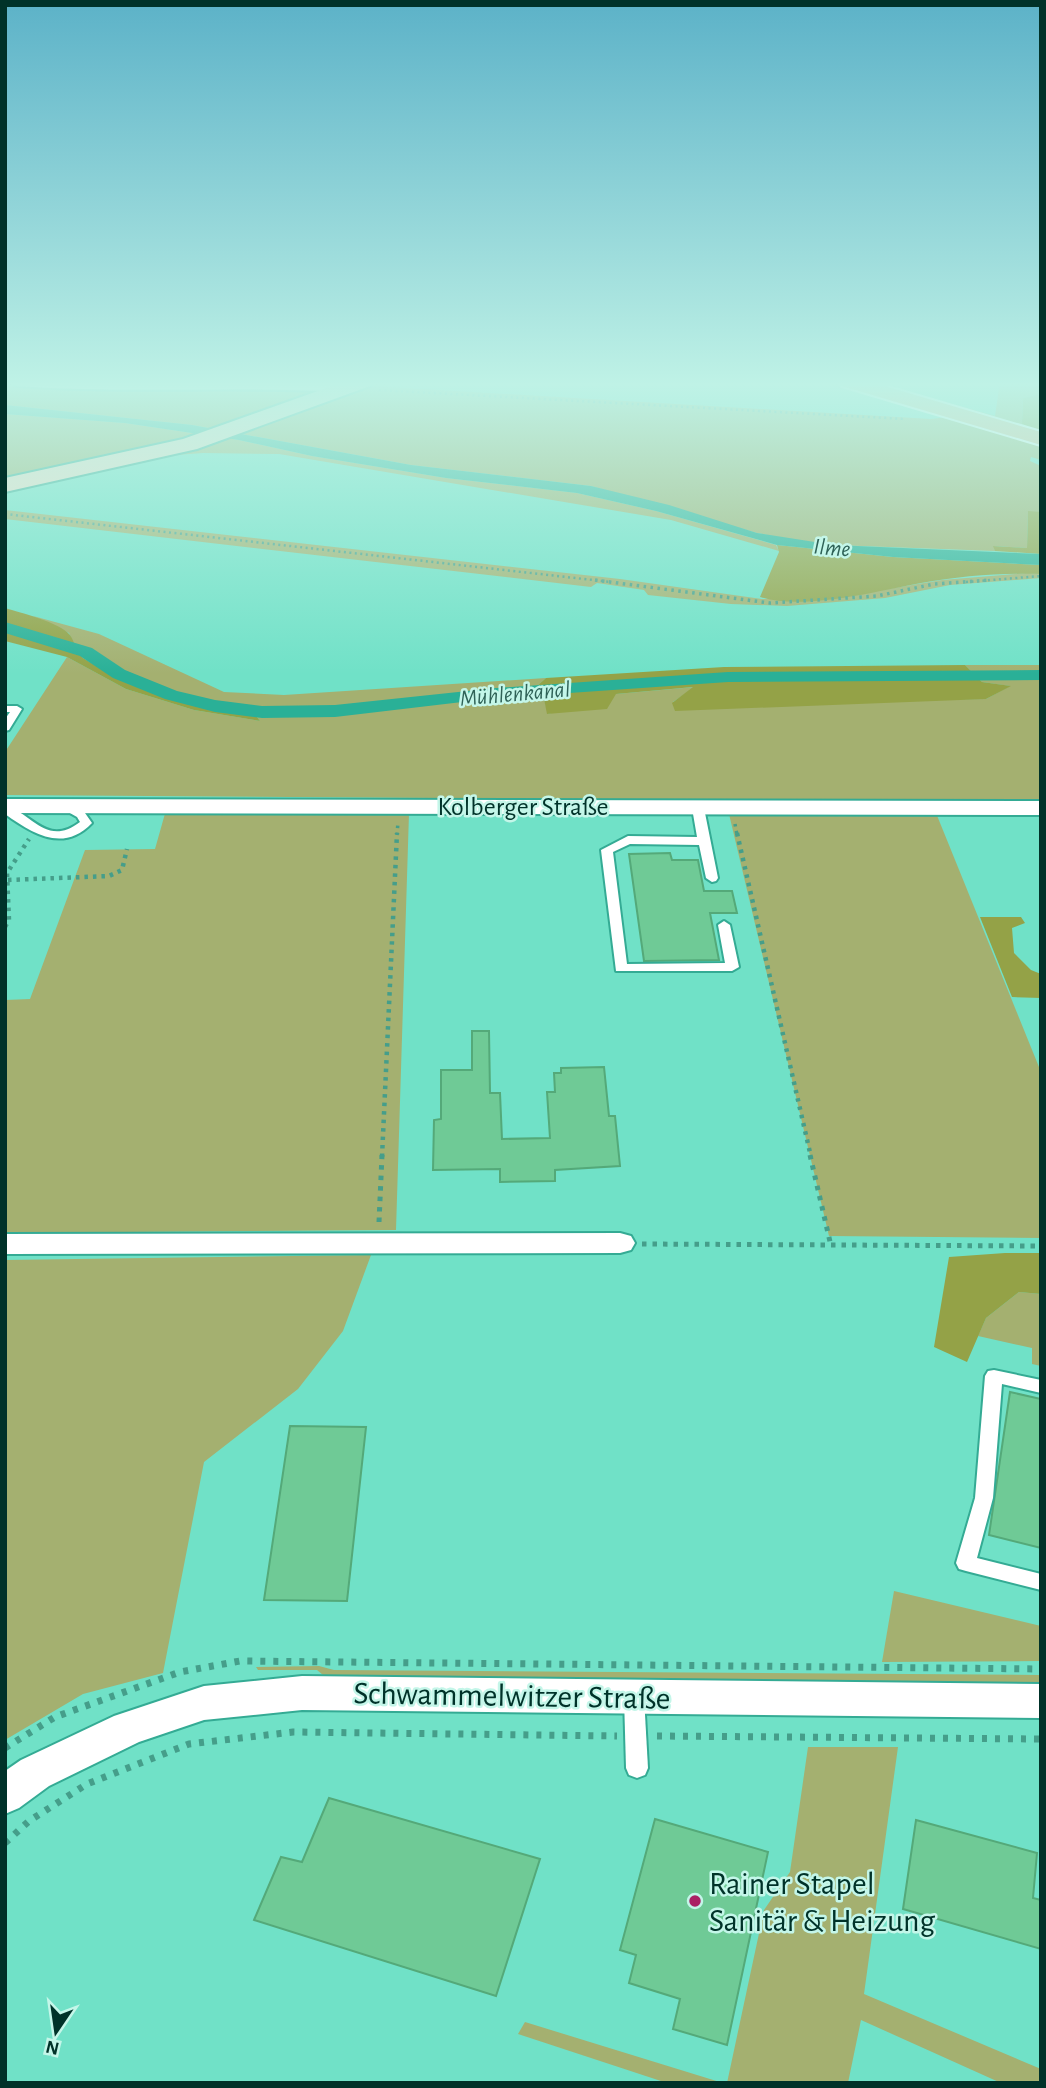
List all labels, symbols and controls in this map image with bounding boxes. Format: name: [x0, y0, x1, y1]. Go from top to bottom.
water label: Ilme: [813, 535, 851, 562]
water label: Mühlenkanal: [459, 678, 572, 711]
street label: Kolberger Straße: [437, 794, 609, 820]
street label: Schwammelwitzer Straße: [353, 1677, 671, 1715]
place label: Rainer Stapel Sanitär & Heizung: [709, 1868, 935, 1937]
marker: Rainer Stapel Sanitär & Heizung: [687, 1893, 703, 1909]
north arrow: [21, 1997, 91, 2067]
text: N: [44, 2036, 61, 2058]

